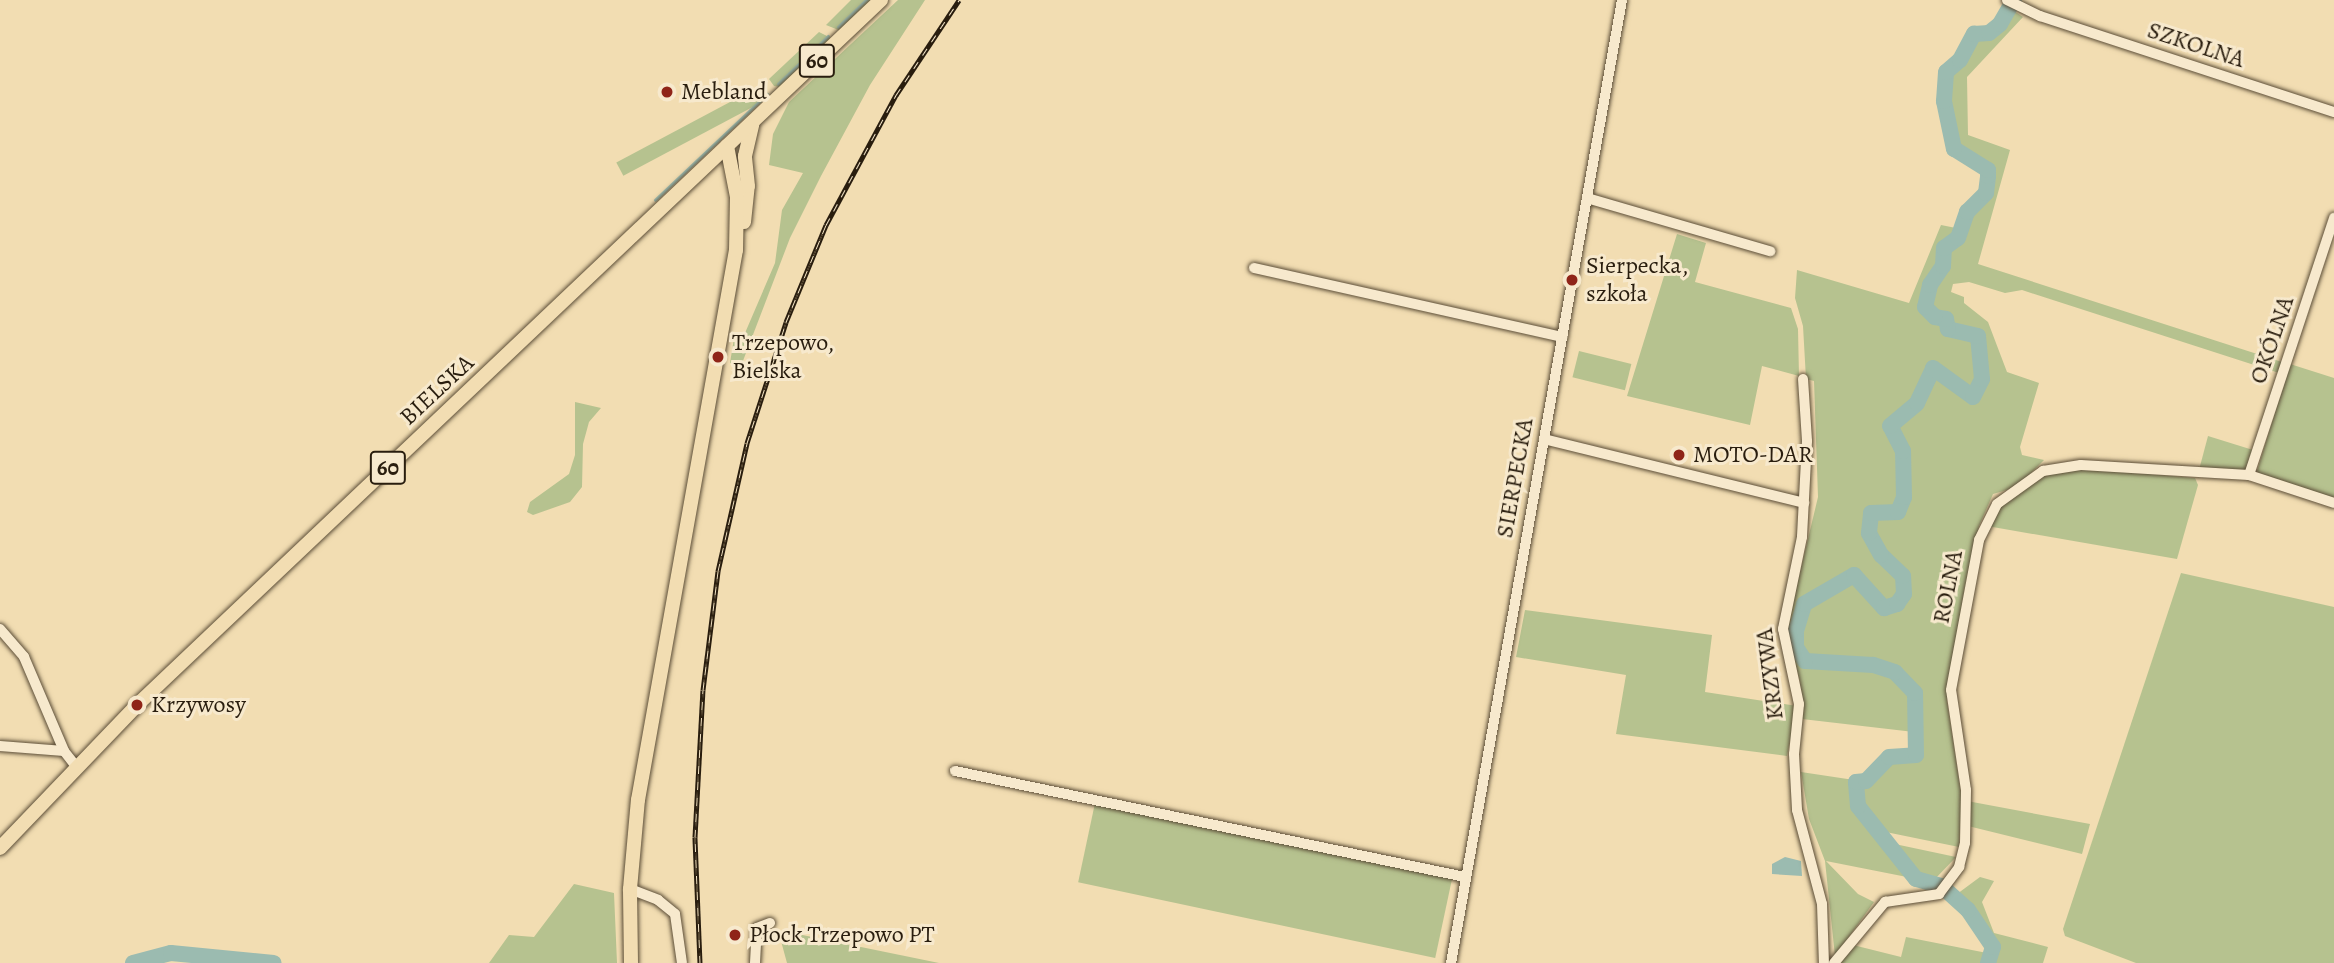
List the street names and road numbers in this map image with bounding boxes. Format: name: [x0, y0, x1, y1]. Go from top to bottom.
street label: SZKOLNA: [2144, 16, 2248, 74]
road number: 60: [798, 41, 836, 80]
street label: OKÓLNA: [2244, 292, 2300, 388]
street label: BIELSKA: [394, 349, 480, 431]
street label: SIERPECKA: [1490, 416, 1540, 540]
road number: 60: [369, 448, 407, 488]
street label: ROLNA: [1927, 548, 1969, 626]
street label: KRZYWA: [1750, 626, 1790, 722]

